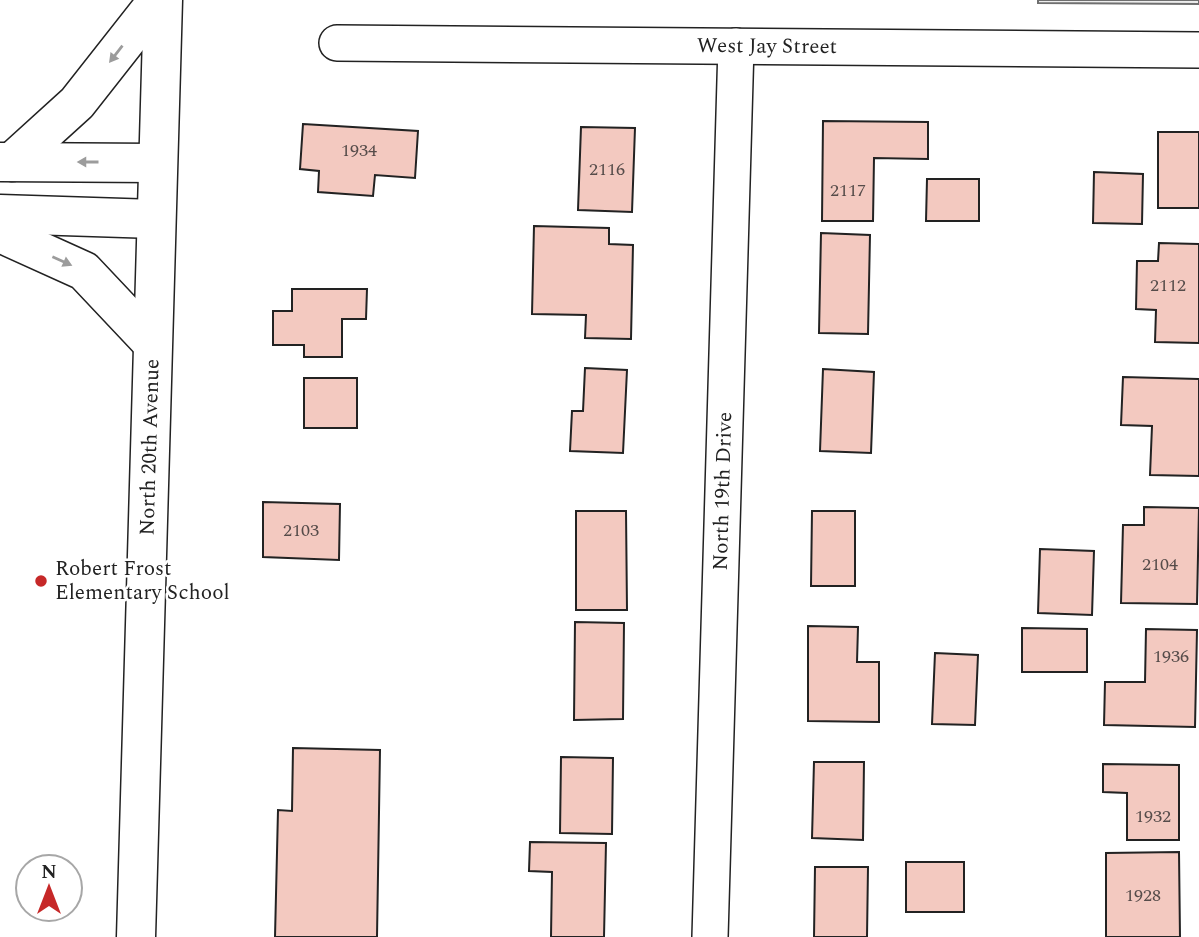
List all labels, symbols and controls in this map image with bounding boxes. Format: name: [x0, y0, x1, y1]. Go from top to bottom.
street label: West Jay Street: [697, 30, 837, 63]
one-way arrow: [108, 44, 123, 62]
house number: 1934: [341, 137, 377, 164]
one-way arrow: [76, 156, 98, 168]
house number: 2116: [589, 156, 625, 183]
house number: 2117: [830, 177, 866, 204]
one-way arrow: [52, 256, 73, 267]
house number: 2112: [1150, 272, 1186, 299]
street label: North 20th Avenue: [132, 358, 169, 536]
street label: North 19th Drive: [705, 411, 741, 571]
house number: 2103: [283, 517, 319, 544]
house number: 2104: [1142, 551, 1178, 578]
place label: Robert Frost Elementary School: [55, 553, 230, 609]
marker: Robert Frost Elementary School: [33, 573, 49, 589]
house number: 1936: [1153, 643, 1189, 670]
house number: 1932: [1135, 803, 1171, 830]
north arrow: [14, 853, 84, 923]
text: N: [41, 858, 57, 887]
house number: 1928: [1125, 882, 1161, 909]

